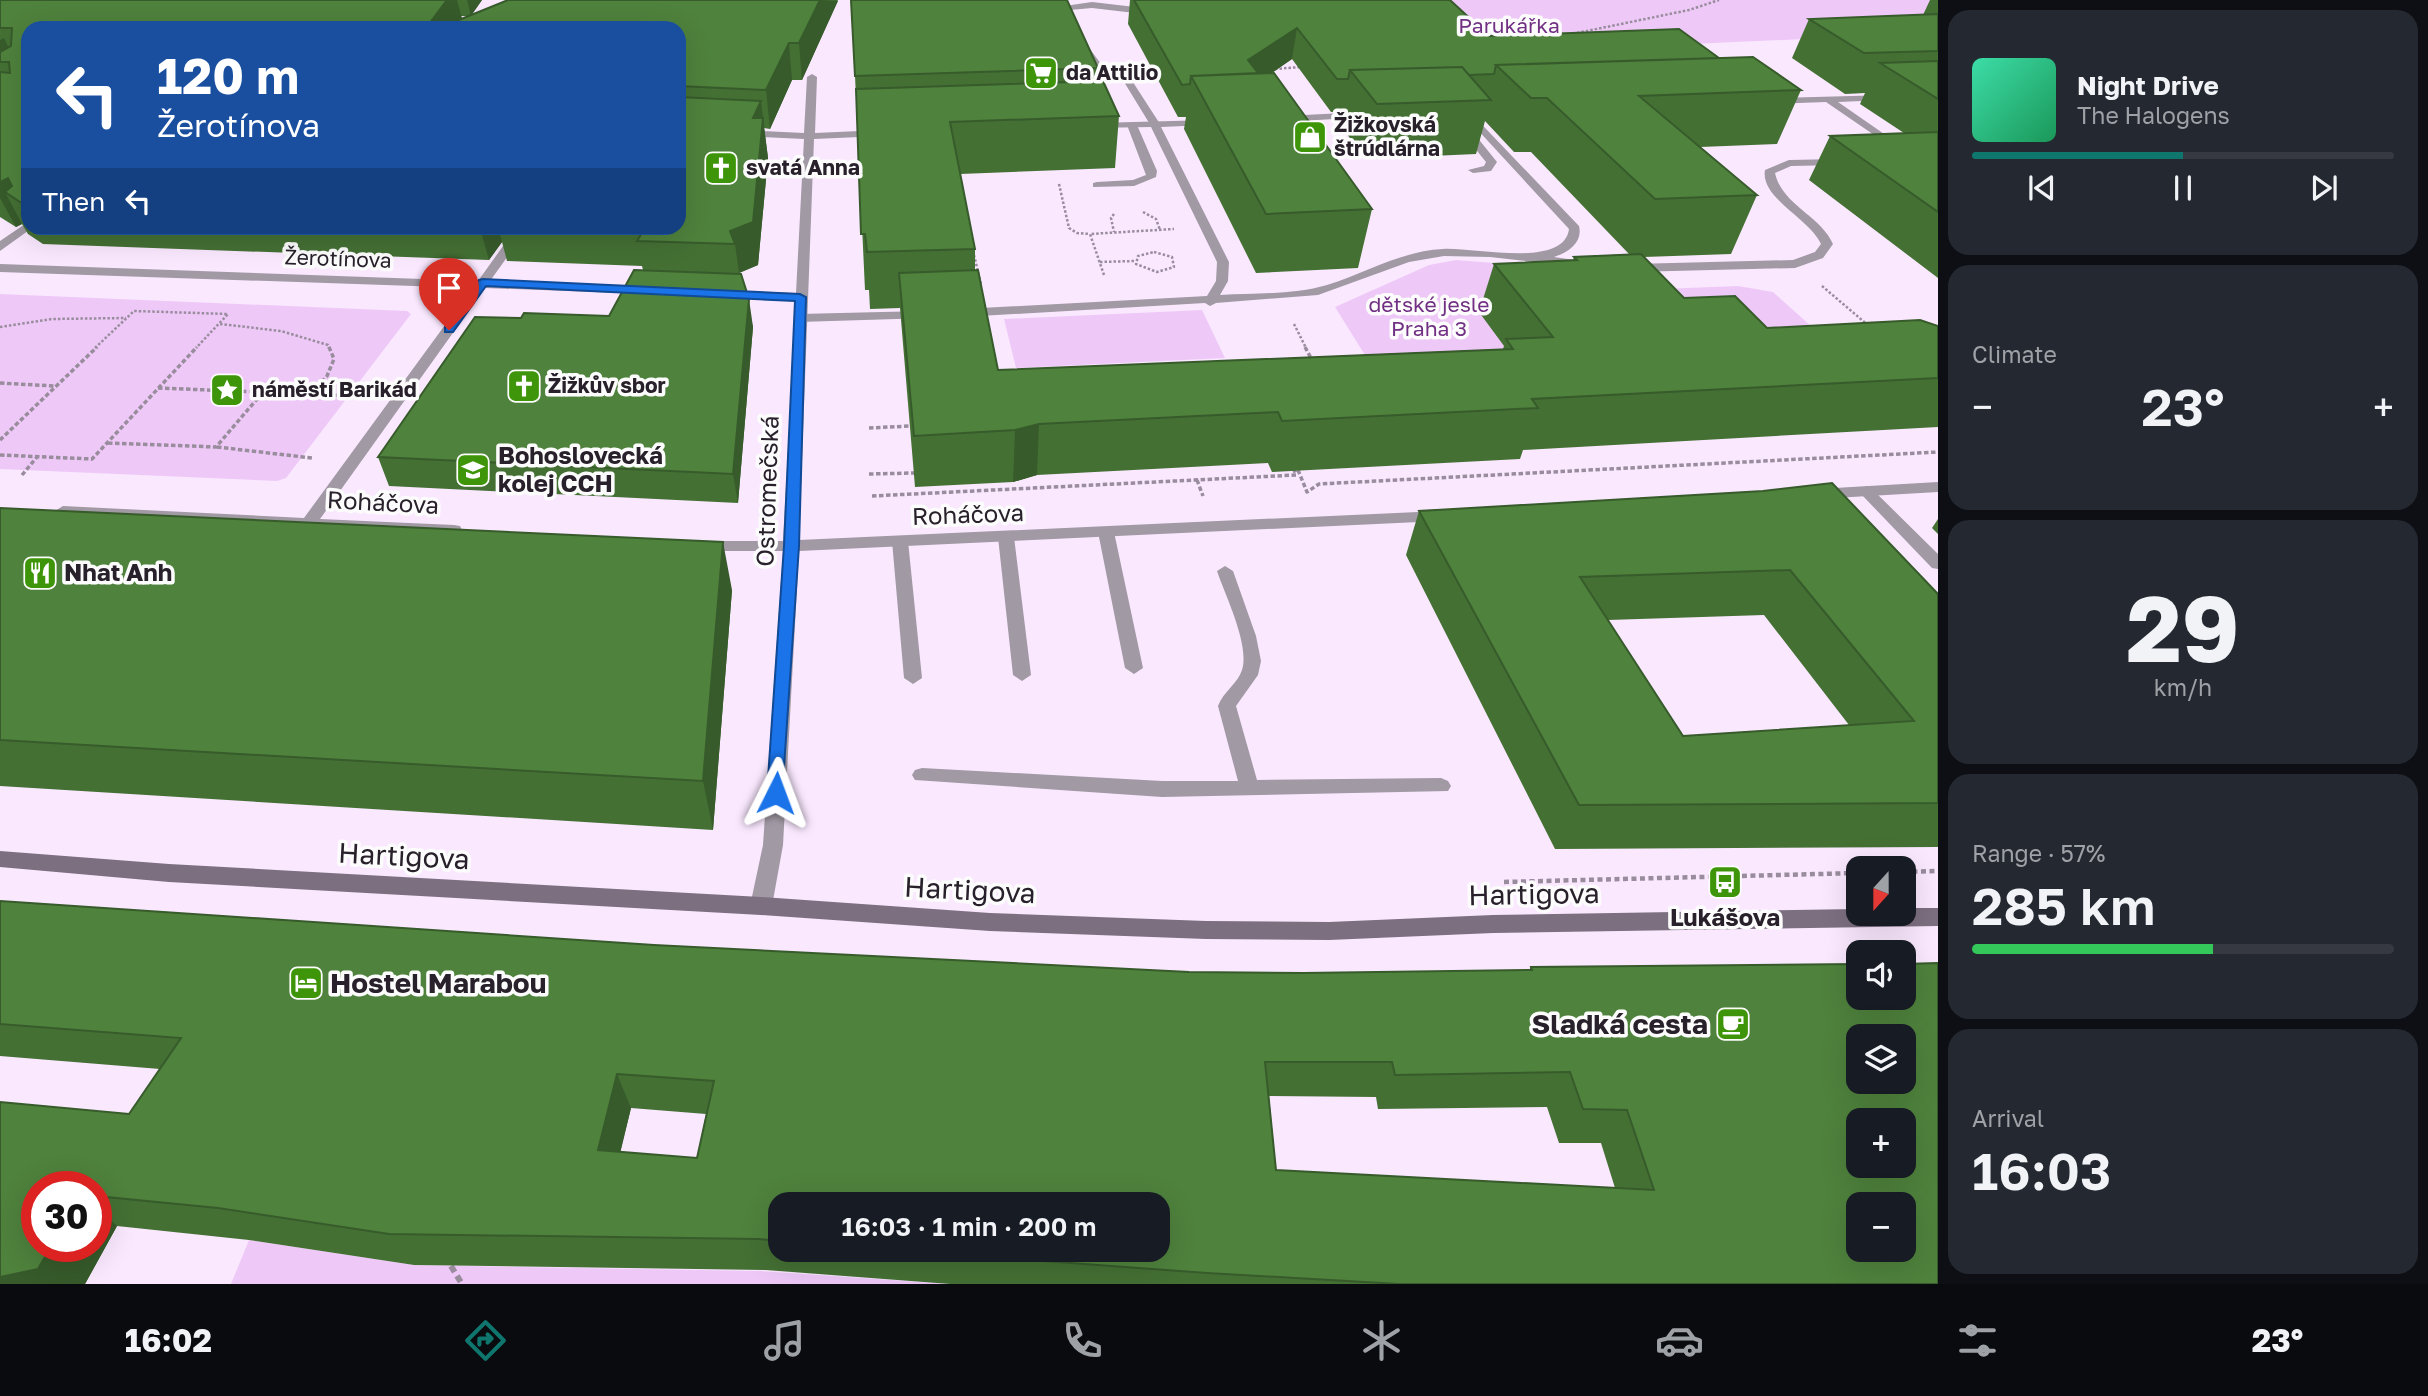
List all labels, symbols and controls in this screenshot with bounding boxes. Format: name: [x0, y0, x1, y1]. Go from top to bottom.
park label: Parukářka: [1458, 12, 1560, 38]
text: 120 m: [157, 46, 299, 105]
icon: left: [42, 49, 133, 140]
supermarket icon: da Attilio: [1022, 54, 1060, 92]
place label: da Attilio: [1066, 59, 1158, 85]
text: Night Drive: [2077, 70, 2219, 101]
text: The Halogens: [2077, 101, 2230, 129]
text: Žerotínova: [157, 106, 320, 144]
place label: Žižkovská štrúdlárna: [1334, 111, 1440, 161]
shop icon: Žižkovská štrúdlárna: [1291, 118, 1329, 156]
church icon: svatá Anna: [702, 149, 740, 187]
place label: svatá Anna: [746, 154, 860, 180]
icon: previous: [2023, 169, 2061, 207]
icon: pause: [2164, 169, 2202, 207]
icon: next: [2305, 169, 2343, 207]
icon: left: [119, 182, 157, 220]
text: Then: [42, 186, 105, 217]
street label: Žerotínova: [284, 243, 392, 273]
pin: [419, 258, 479, 330]
icon: arrive: [430, 269, 468, 307]
park label: dětské jesle Praha 3: [1368, 291, 1490, 341]
text: Climate: [1972, 340, 2057, 368]
church icon: Žižkův sbor: [505, 367, 543, 405]
place icon: náměstí Barikád: [208, 371, 246, 409]
place label: Žižkův sbor: [548, 372, 666, 398]
text: 23°: [2142, 375, 2224, 437]
place label: náměstí Barikád: [252, 376, 417, 402]
text: −: [1972, 384, 1993, 429]
text: +: [2373, 384, 2394, 429]
street label: Ostromečská: [749, 415, 784, 567]
place label: Bohoslovecká kolej CCH: [498, 440, 663, 497]
school or university icon: Bohoslovecká kolej CCH: [454, 451, 492, 489]
street label: Roháčova: [326, 484, 440, 519]
street label: Roháčova: [911, 497, 1024, 530]
restaurant icon: Nhat Anh: [21, 554, 59, 592]
place label: Nhat Anh: [64, 557, 172, 586]
text: 29: [2126, 573, 2240, 682]
text: km/h: [2154, 673, 2212, 701]
position arrow: [739, 756, 813, 830]
street label: Hartigova: [338, 836, 471, 875]
text: Range · 57%: [1972, 839, 2105, 867]
north arrow: [1846, 856, 1916, 926]
map controls: [1846, 856, 1916, 1262]
bus stop icon: Lukášova: [1706, 863, 1744, 901]
street label: Hartigova: [904, 870, 1037, 909]
text: 285 km: [1972, 874, 2155, 936]
street label: Hartigova: [1468, 876, 1600, 911]
place label: Lukášova: [1670, 902, 1780, 931]
button: sound: [1846, 940, 1916, 1010]
hotel icon: Hostel Marabou: [287, 964, 325, 1002]
place label: Hostel Marabou: [330, 966, 546, 999]
cafe icon: Sladká cesta: [1714, 1005, 1752, 1043]
place label: Sladká cesta: [1532, 1007, 1708, 1040]
button: layers: [1846, 1024, 1916, 1094]
text: Arrival: [1972, 1104, 2044, 1132]
button: +: [1846, 1108, 1916, 1178]
text: 16:03: [1972, 1139, 2111, 1201]
speed limit sign: 30: [21, 1171, 112, 1262]
button: −: [1846, 1192, 1916, 1262]
text: 16:03 · 1 min · 200 m: [841, 1211, 1097, 1242]
icon: directions: [461, 1316, 510, 1365]
icon: music: [760, 1316, 809, 1365]
icon: phone: [1058, 1316, 1107, 1365]
icon: climate: [1357, 1316, 1406, 1365]
icon: car: [1655, 1316, 1704, 1365]
icon: filters: [1953, 1316, 2002, 1365]
text: 16:02: [125, 1321, 212, 1359]
text: 23°: [2252, 1321, 2303, 1359]

